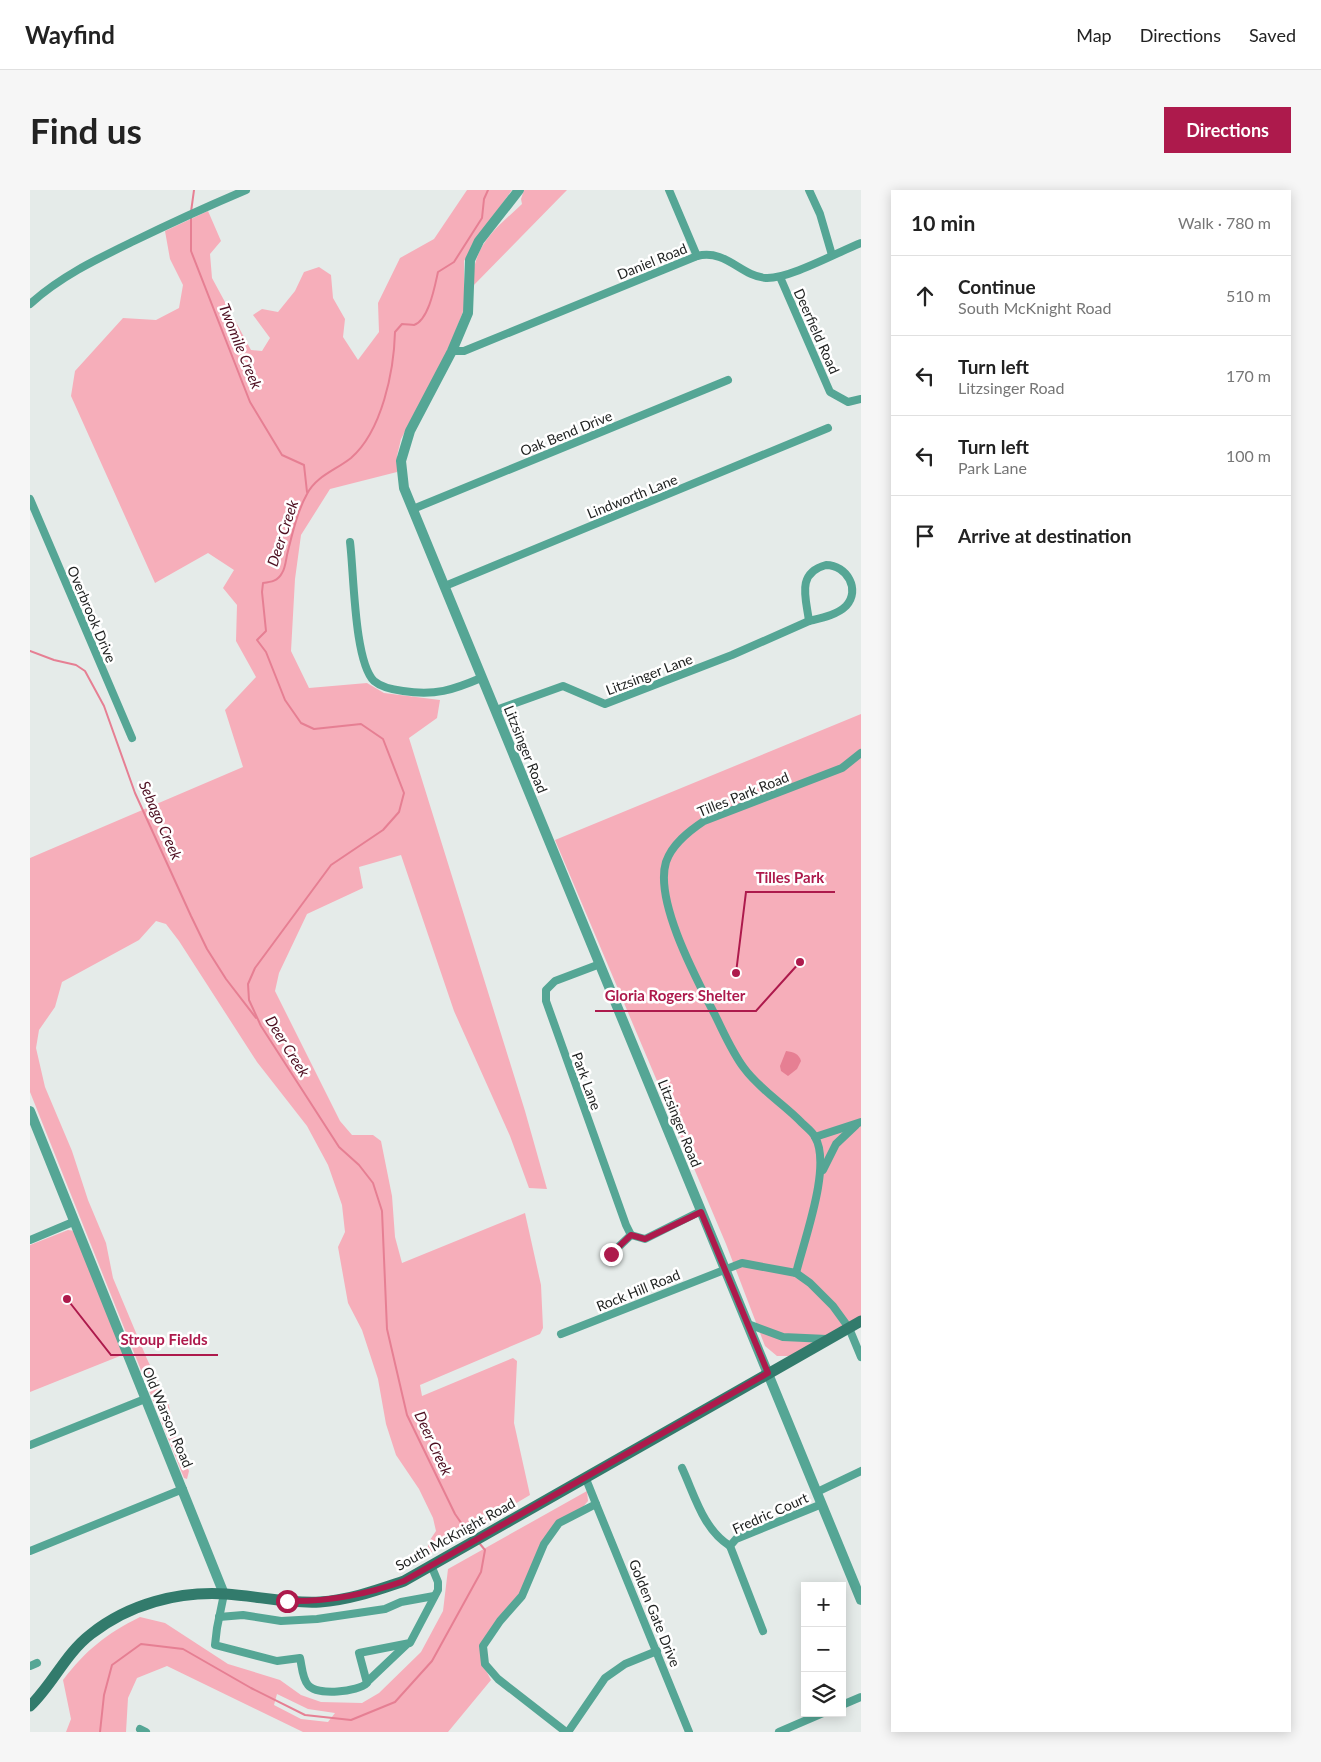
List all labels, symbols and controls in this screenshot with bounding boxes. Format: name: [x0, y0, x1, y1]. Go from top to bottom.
text: Wayfind: [25, 20, 115, 49]
text: Map: [1076, 24, 1112, 46]
text: Directions: [1140, 24, 1221, 46]
text: Saved: [1249, 24, 1296, 46]
button: Directions: [1164, 107, 1291, 153]
text: Find us: [30, 109, 142, 151]
text: 10 min: [911, 210, 975, 235]
text: Walk · 780 m: [1178, 213, 1271, 232]
street label: Daniel Road: [615, 239, 689, 283]
text: Continue: [958, 275, 1036, 298]
icon: ahead: [911, 282, 939, 310]
street label: Deerfield Road: [791, 286, 843, 376]
text: 510 m: [1226, 286, 1271, 305]
text: South McKnight Road: [958, 298, 1111, 317]
water label: Twomile Creek: [216, 301, 267, 392]
text: Turn left: [958, 355, 1029, 378]
icon: left: [911, 362, 939, 390]
text: 170 m: [1226, 366, 1271, 385]
text: Litzsinger Road: [958, 378, 1064, 397]
street label: Oak Bend Drive: [518, 407, 614, 459]
text: Turn left: [958, 435, 1029, 458]
icon: left: [911, 442, 939, 470]
text: 100 m: [1226, 446, 1271, 465]
text: Park Lane: [958, 458, 1027, 477]
street label: Lindworth Lane: [584, 470, 680, 522]
water label: Deer Creek: [263, 497, 301, 569]
icon: arrive: [911, 522, 939, 550]
text: Arrive at destination: [958, 524, 1131, 547]
street label: Overbrook Drive: [64, 563, 120, 665]
street label: Litzsinger Lane: [603, 650, 695, 698]
street label: Litzsinger Road: [501, 703, 551, 795]
street label: Tilles Park Road: [695, 768, 791, 820]
water label: Sebago Creek: [136, 778, 187, 863]
callout: Tilles Park: [746, 862, 835, 892]
text: Tilles Park: [756, 868, 825, 886]
callout: Gloria Rogers Shelter: [595, 981, 756, 1011]
text: Gloria Rogers Shelter: [605, 986, 746, 1004]
water label: Deer Creek: [262, 1012, 314, 1081]
street label: Park Lane: [569, 1050, 605, 1112]
street label: Litzsinger Road: [655, 1077, 705, 1169]
route end: [600, 1243, 623, 1266]
street label: Rock Hill Road: [594, 1265, 682, 1315]
callout: Stroup Fields: [111, 1325, 218, 1355]
text: Stroup Fields: [120, 1330, 208, 1348]
street label: Old Warson Road: [139, 1364, 197, 1470]
water label: Deer Creek: [411, 1408, 457, 1479]
street label: Fredric Court: [729, 1489, 811, 1537]
street label: South McKnight Road: [392, 1494, 518, 1574]
street label: Golden Gate Drive: [626, 1557, 684, 1669]
map controls: [801, 1582, 846, 1717]
button: +: [801, 1582, 846, 1627]
route start: [276, 1590, 299, 1613]
button: −: [801, 1627, 846, 1672]
button: layers: [801, 1672, 846, 1717]

